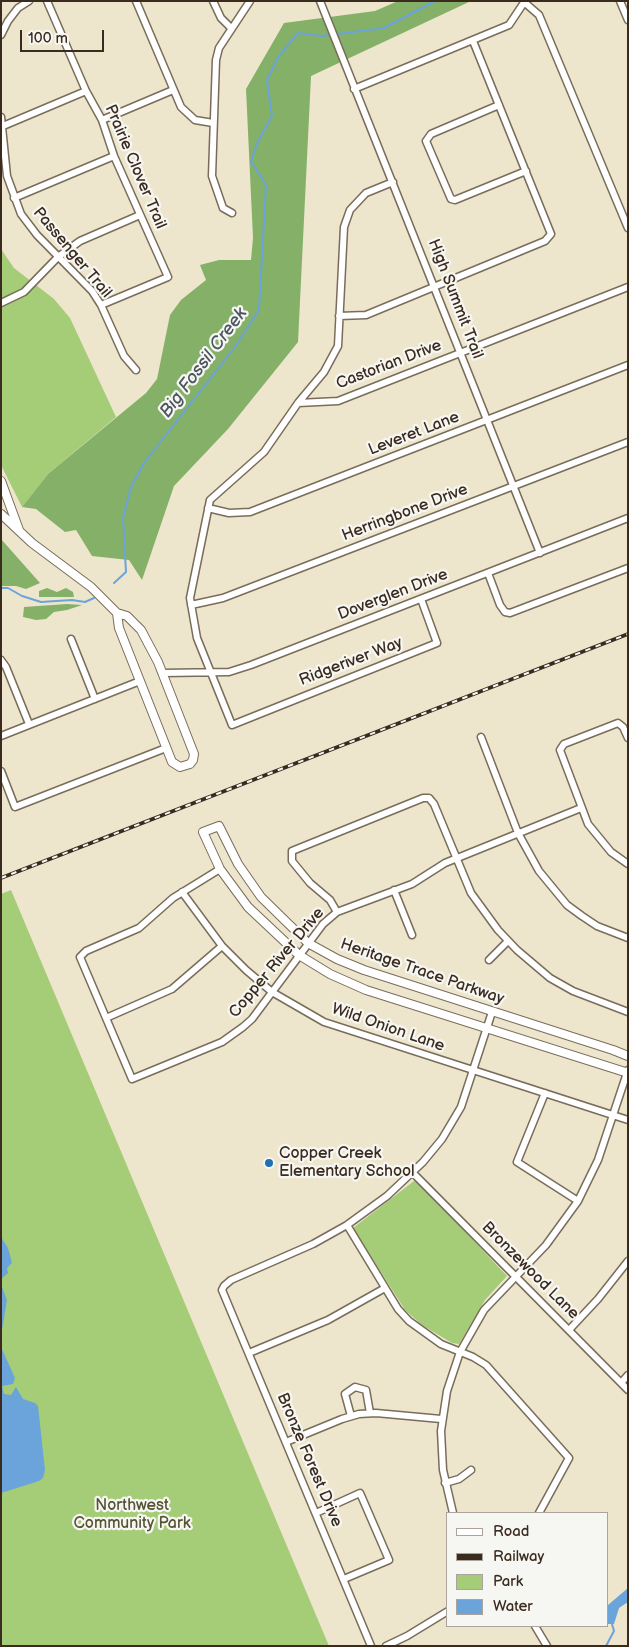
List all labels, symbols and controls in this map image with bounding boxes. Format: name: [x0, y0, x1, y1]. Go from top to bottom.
scale bar: [22, 20, 106, 52]
text: 100 m: [28, 29, 68, 48]
street label: Prairie Clover Trail: [100, 102, 170, 232]
street label: Passenger Trail: [29, 204, 115, 302]
street label: High Summit Trail: [423, 237, 487, 361]
water label: Big Fossil Creek: [156, 304, 252, 422]
street label: Castorian Drive: [334, 336, 444, 394]
street label: Leveret Lane: [366, 408, 462, 460]
street label: Herringbone Drive: [339, 480, 471, 546]
street label: Doverglen Drive: [335, 565, 451, 625]
street label: Ridgeriver Way: [297, 633, 405, 691]
street label: Copper River Drive: [225, 904, 329, 1022]
street label: Heritage Trace Parkway: [338, 935, 506, 1009]
street label: Wild Onion Lane: [329, 1000, 447, 1056]
place label: Copper Creek Elementary School: [279, 1144, 415, 1182]
marker: Copper Creek Elementary School: [263, 1157, 275, 1169]
street label: Bronzewood Lane: [477, 1218, 583, 1324]
street label: Bronze Forest Drive: [272, 1390, 346, 1530]
park label: Northwest Community Park: [73, 1496, 191, 1534]
legend: [446, 1512, 609, 1627]
text: Road: [493, 1522, 529, 1541]
text: Railway: [493, 1547, 544, 1566]
text: Park: [493, 1572, 523, 1591]
text: Water: [493, 1597, 533, 1616]

